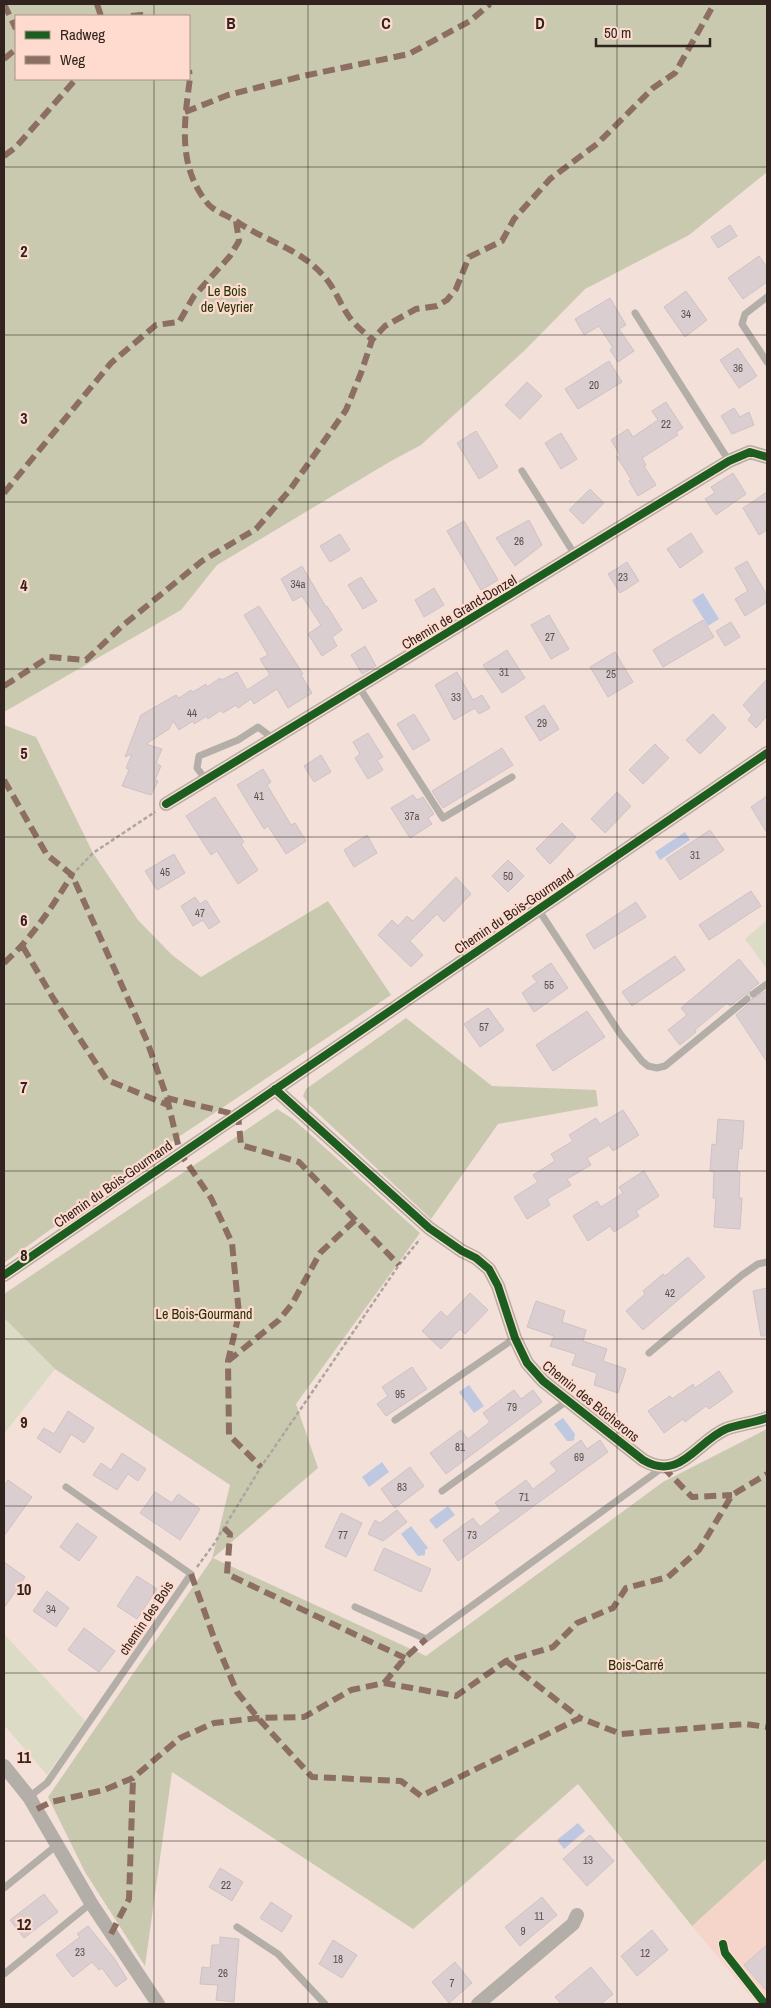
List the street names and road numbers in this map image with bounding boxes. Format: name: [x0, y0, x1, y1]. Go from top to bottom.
street label: Chemin de Grand-Donzel: [398, 571, 520, 653]
street label: Chemin du Bois-Gourmand: [451, 864, 577, 958]
street label: Chemin du Bois-Gourmand: [50, 1136, 176, 1232]
street label: Chemin des Bûcherons: [539, 1356, 643, 1446]
street label: chemin des Bois: [115, 1577, 178, 1658]

